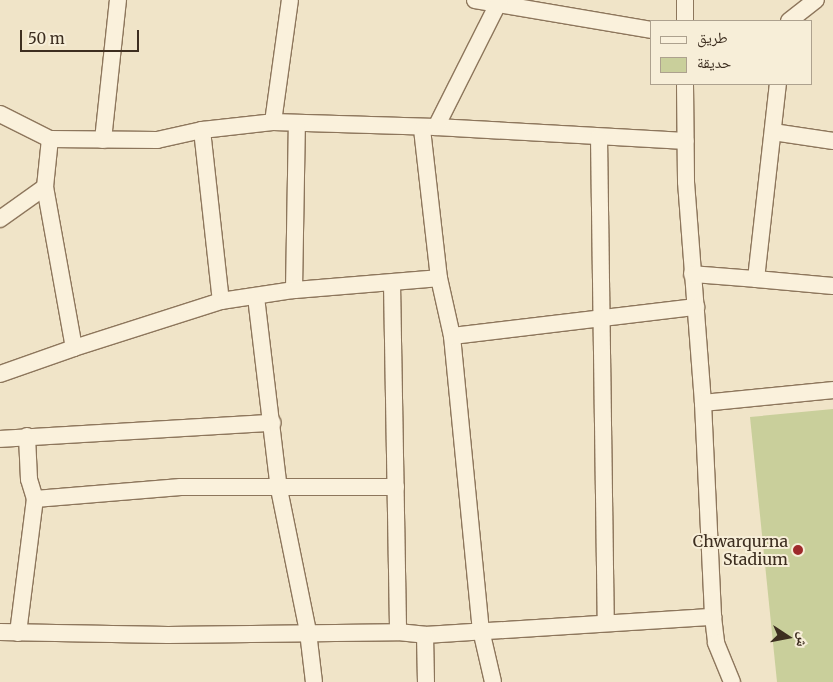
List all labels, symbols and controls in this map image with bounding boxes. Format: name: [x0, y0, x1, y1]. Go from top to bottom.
scale bar: [22, 20, 141, 52]
legend: [650, 20, 813, 85]
text: طريق: [697, 28, 728, 47]
text: 50 m: [28, 29, 65, 48]
text: حديقة: [697, 53, 731, 72]
place label: Chwarqurna Stadium: [693, 531, 788, 569]
marker: Chwarqurna Stadium: [792, 544, 804, 556]
north arrow: [763, 612, 813, 662]
text: ش: [792, 631, 813, 649]

